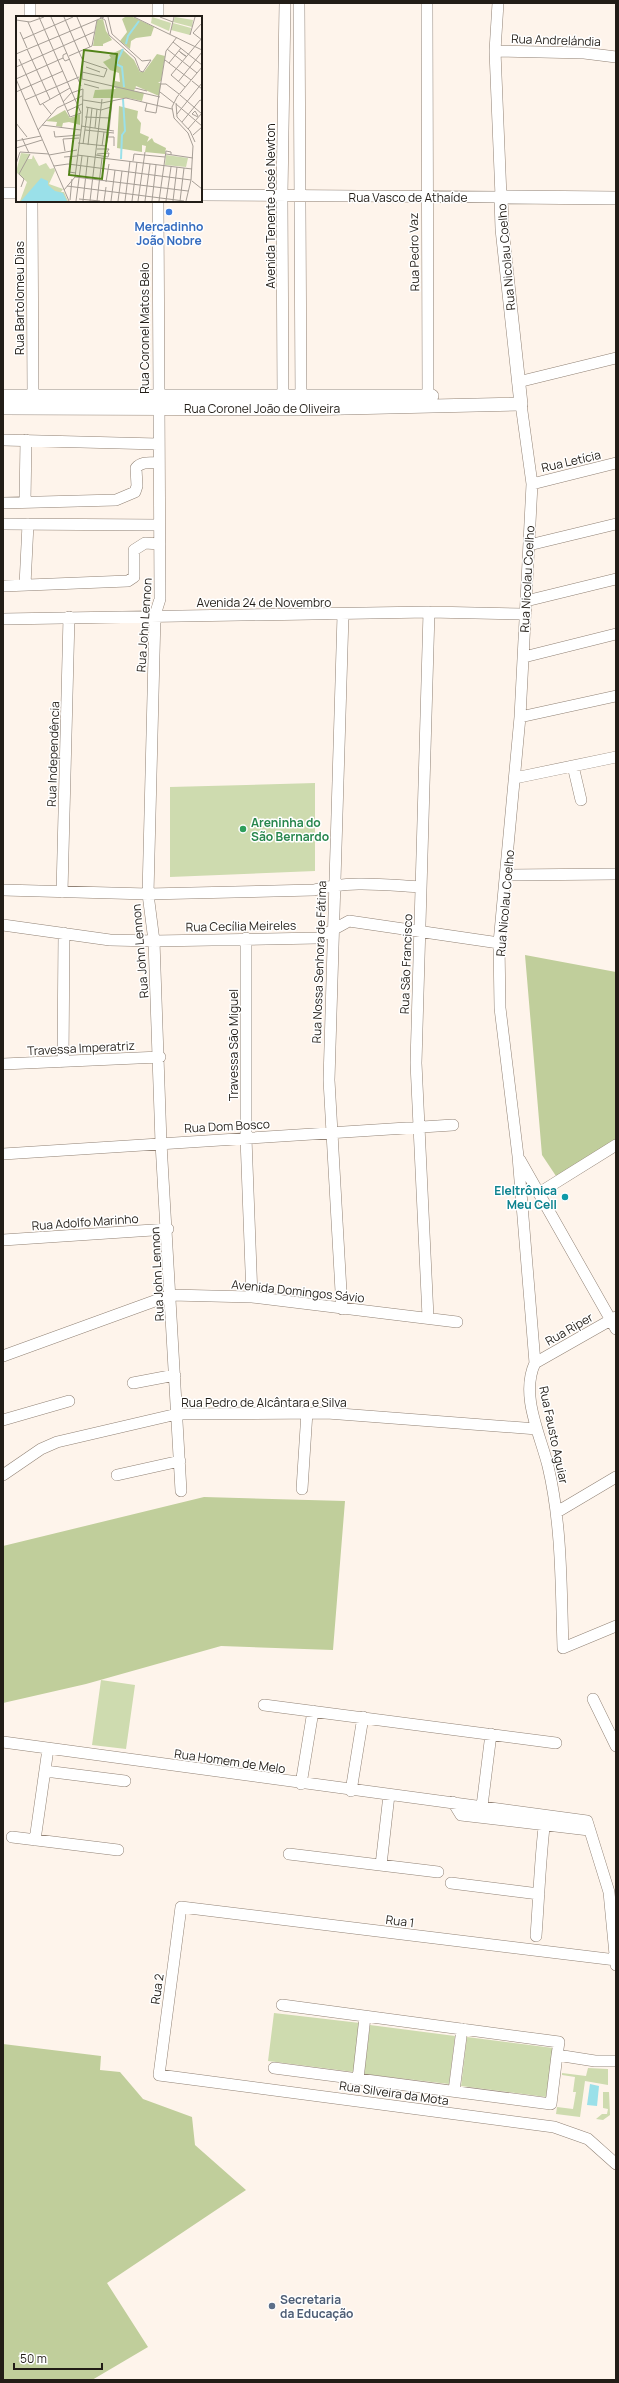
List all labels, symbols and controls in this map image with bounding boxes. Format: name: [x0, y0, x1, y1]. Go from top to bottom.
inset map: [16, 16, 202, 202]
street label: Rua Andrelándia: [511, 30, 601, 50]
street label: Avenida Tenente José Newton: [262, 123, 279, 289]
street label: Rua Vasco de Athaíde: [349, 189, 467, 206]
street label: Rua Nicolau Coelho: [493, 203, 519, 311]
marker: Mercadinho João Nobre: [164, 207, 174, 217]
street label: Rua Pedro Vaz: [405, 213, 423, 291]
place label: Mercadinho João Nobre: [134, 218, 204, 249]
street label: Rua Bartolomeu Dias: [11, 241, 28, 355]
street label: Rua Coronel Matos Belo: [136, 262, 153, 394]
street label: Rua Coronel João de Oliveira: [184, 400, 340, 417]
street label: Rua Letícia: [540, 446, 602, 476]
street label: Rua Nicolau Coelho: [516, 525, 538, 633]
street label: Rua John Lennon: [132, 577, 156, 673]
street label: Avenida 24 de Novembro: [197, 594, 331, 611]
street label: Rua Independência: [43, 701, 63, 807]
place label: Areninha do São Bernardo: [251, 814, 329, 845]
marker: Areninha do São Bernardo: [238, 824, 248, 834]
street label: Rua Nicolau Coelho: [492, 849, 518, 957]
street label: Rua Nossa Senhora de Fátima: [308, 880, 330, 1044]
street label: Rua John Lennon: [127, 903, 153, 999]
street label: Rua São Francisco: [396, 914, 416, 1014]
street label: Rua Cecília Meireles: [186, 917, 296, 935]
street label: Travessa São Miguel: [225, 989, 242, 1101]
street label: Travessa Imperatriz: [27, 1037, 135, 1059]
street label: Rua Dom Bosco: [184, 1115, 270, 1137]
place label: Eleltrônica Meu Cell: [494, 1182, 557, 1213]
marker: Eleltrônica Meu Cell: [560, 1192, 570, 1202]
street label: Rua Adolfo Marinho: [31, 1210, 139, 1234]
street label: Rua John Lennon: [146, 1226, 168, 1322]
street label: Avenida Domingos Sávio: [231, 1276, 365, 1306]
street label: Rua Riper: [542, 1308, 597, 1350]
street label: Rua Fausto Aguiar: [535, 1385, 573, 1486]
street label: Rua Pedro de Alcântara e Silva: [181, 1394, 347, 1411]
street label: Rua Homem de Melo: [173, 1745, 287, 1777]
street label: Rua 1: [385, 1911, 415, 1931]
street label: Rua 2: [146, 1973, 168, 2005]
street label: Rua Silveira da Mota: [338, 2077, 450, 2109]
place label: Secretaria da Educação: [280, 2291, 354, 2322]
marker: Secretaria da Educação: [267, 2301, 277, 2311]
scale bar: [14, 2345, 102, 2371]
text: 50 m: [20, 2350, 47, 2367]

